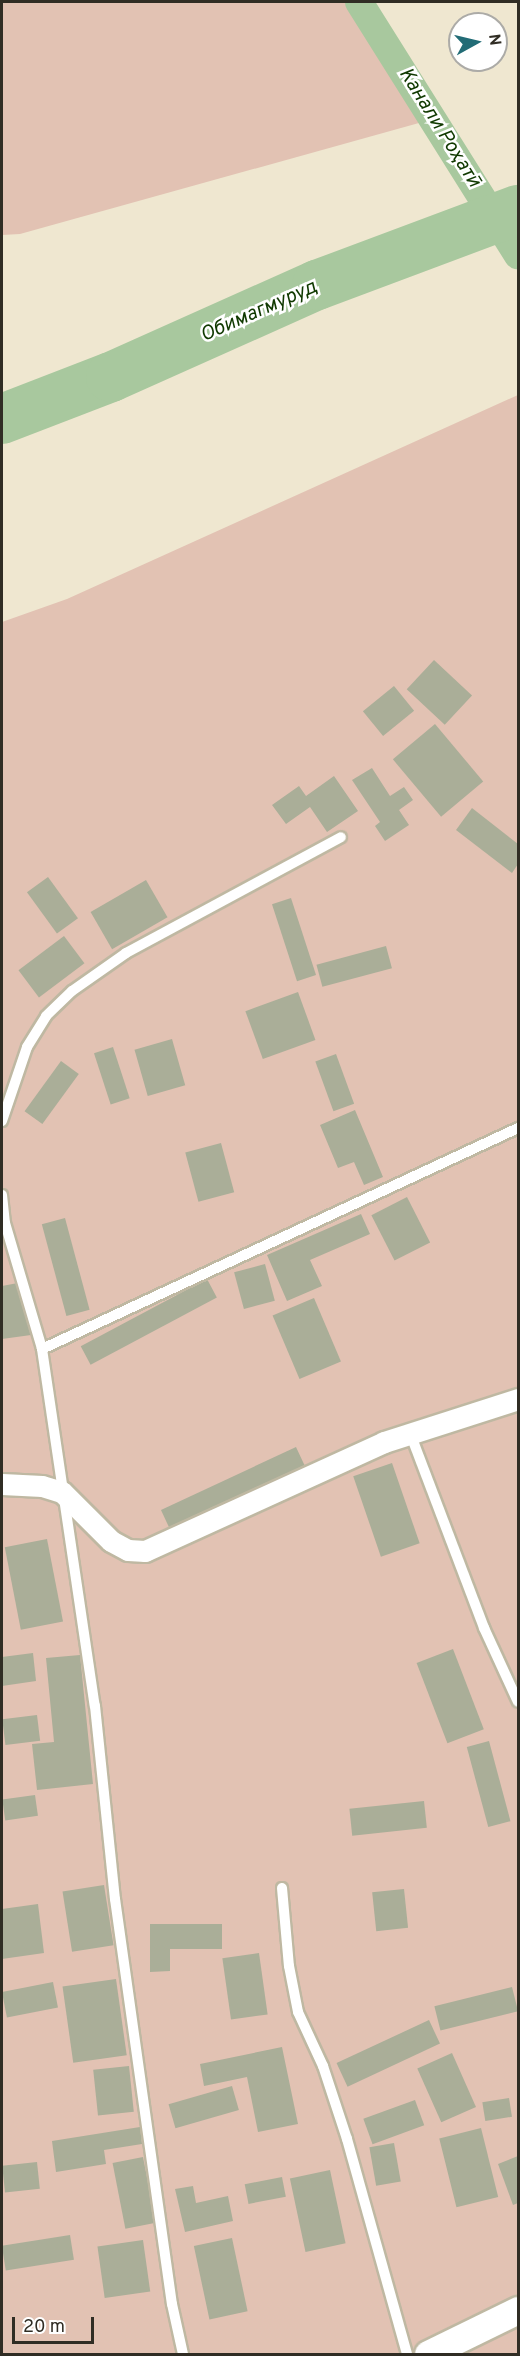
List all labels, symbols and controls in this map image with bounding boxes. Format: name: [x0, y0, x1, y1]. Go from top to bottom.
north arrow: [448, 12, 508, 72]
text: N: [483, 33, 505, 47]
water label: Канали Роҳатӣ: [393, 64, 485, 192]
water label: Обимагмуруд: [197, 276, 321, 348]
scale bar: [15, 2305, 98, 2343]
text: 20 m: [23, 2316, 65, 2339]

